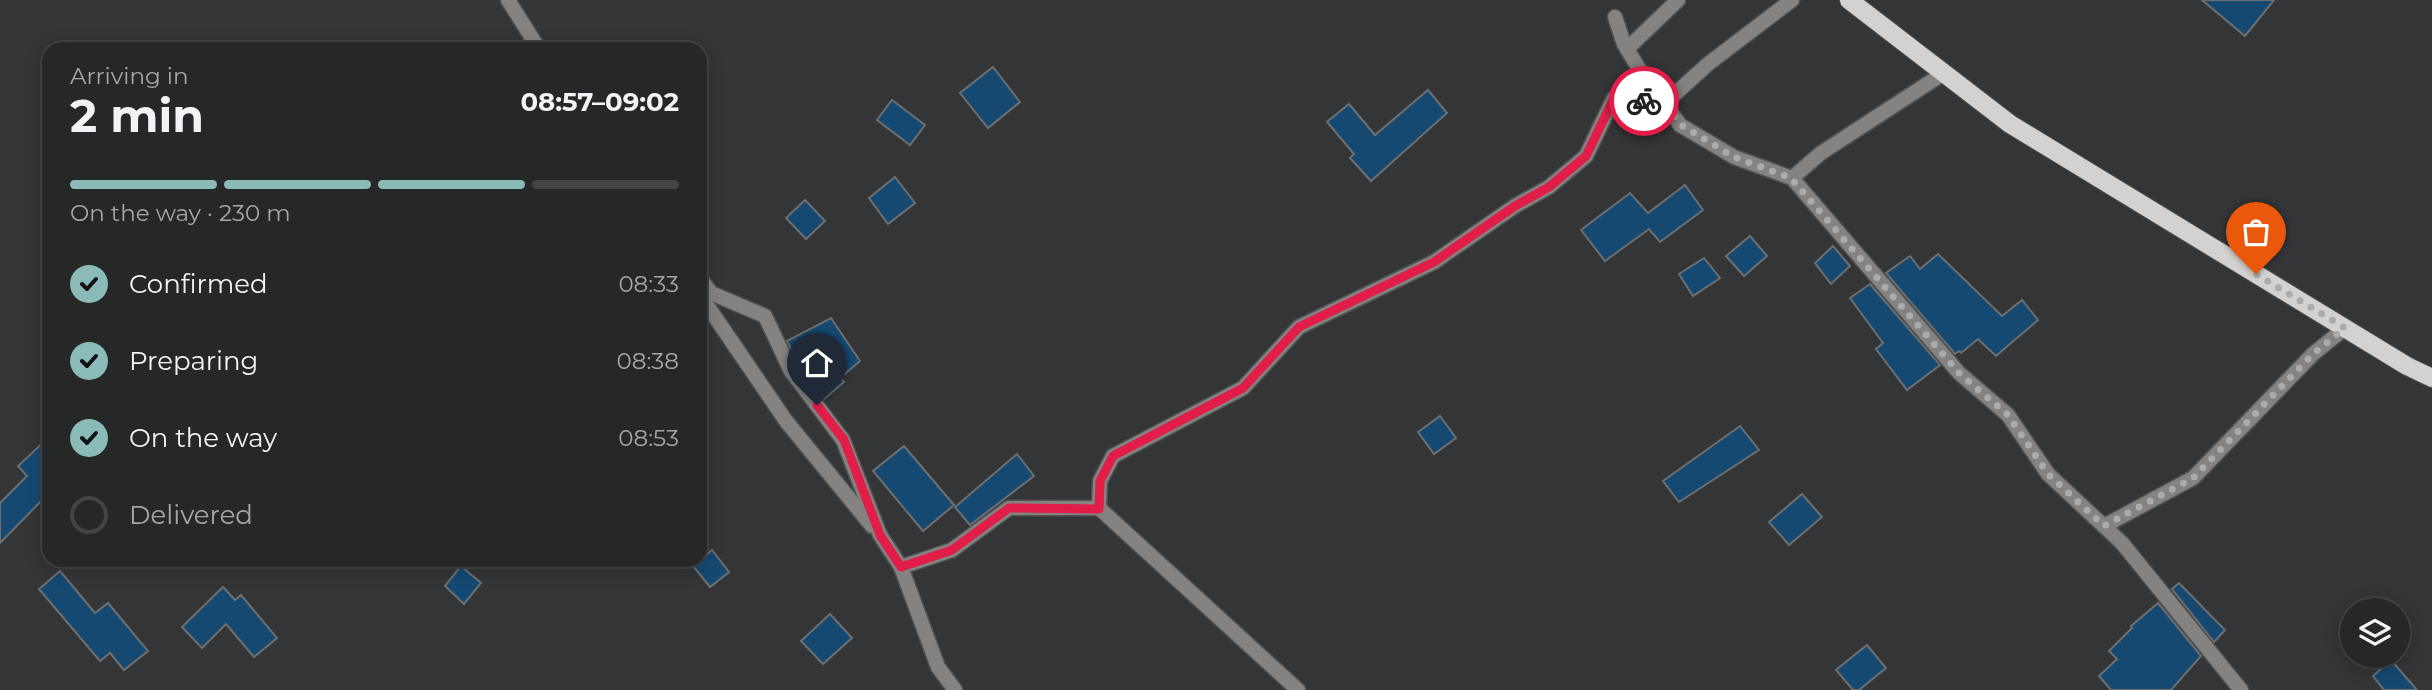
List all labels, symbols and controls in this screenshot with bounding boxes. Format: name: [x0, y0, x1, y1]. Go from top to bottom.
text: Arriving in: [70, 62, 189, 90]
courier: [1609, 66, 1679, 136]
icon: bike: [1625, 82, 1663, 120]
text: 08:57–09:02: [520, 86, 679, 118]
text: 2 min: [70, 87, 204, 144]
text: On the way · 230 m: [70, 199, 291, 227]
pin: [2226, 202, 2286, 274]
icon: bag: [2237, 213, 2275, 251]
icon: check: [70, 265, 108, 303]
text: Confirmed: [129, 268, 268, 300]
text: 08:33: [618, 270, 679, 298]
pin: [787, 333, 847, 405]
icon: check: [70, 342, 108, 380]
icon: home: [798, 344, 836, 382]
text: Preparing: [129, 345, 258, 377]
text: 08:38: [617, 347, 679, 375]
icon: check: [70, 419, 108, 457]
text: On the way: [129, 422, 277, 454]
text: 08:53: [618, 424, 679, 452]
text: Delivered: [129, 499, 253, 531]
map controls: [2340, 598, 2410, 668]
button: layers: [2340, 598, 2410, 668]

